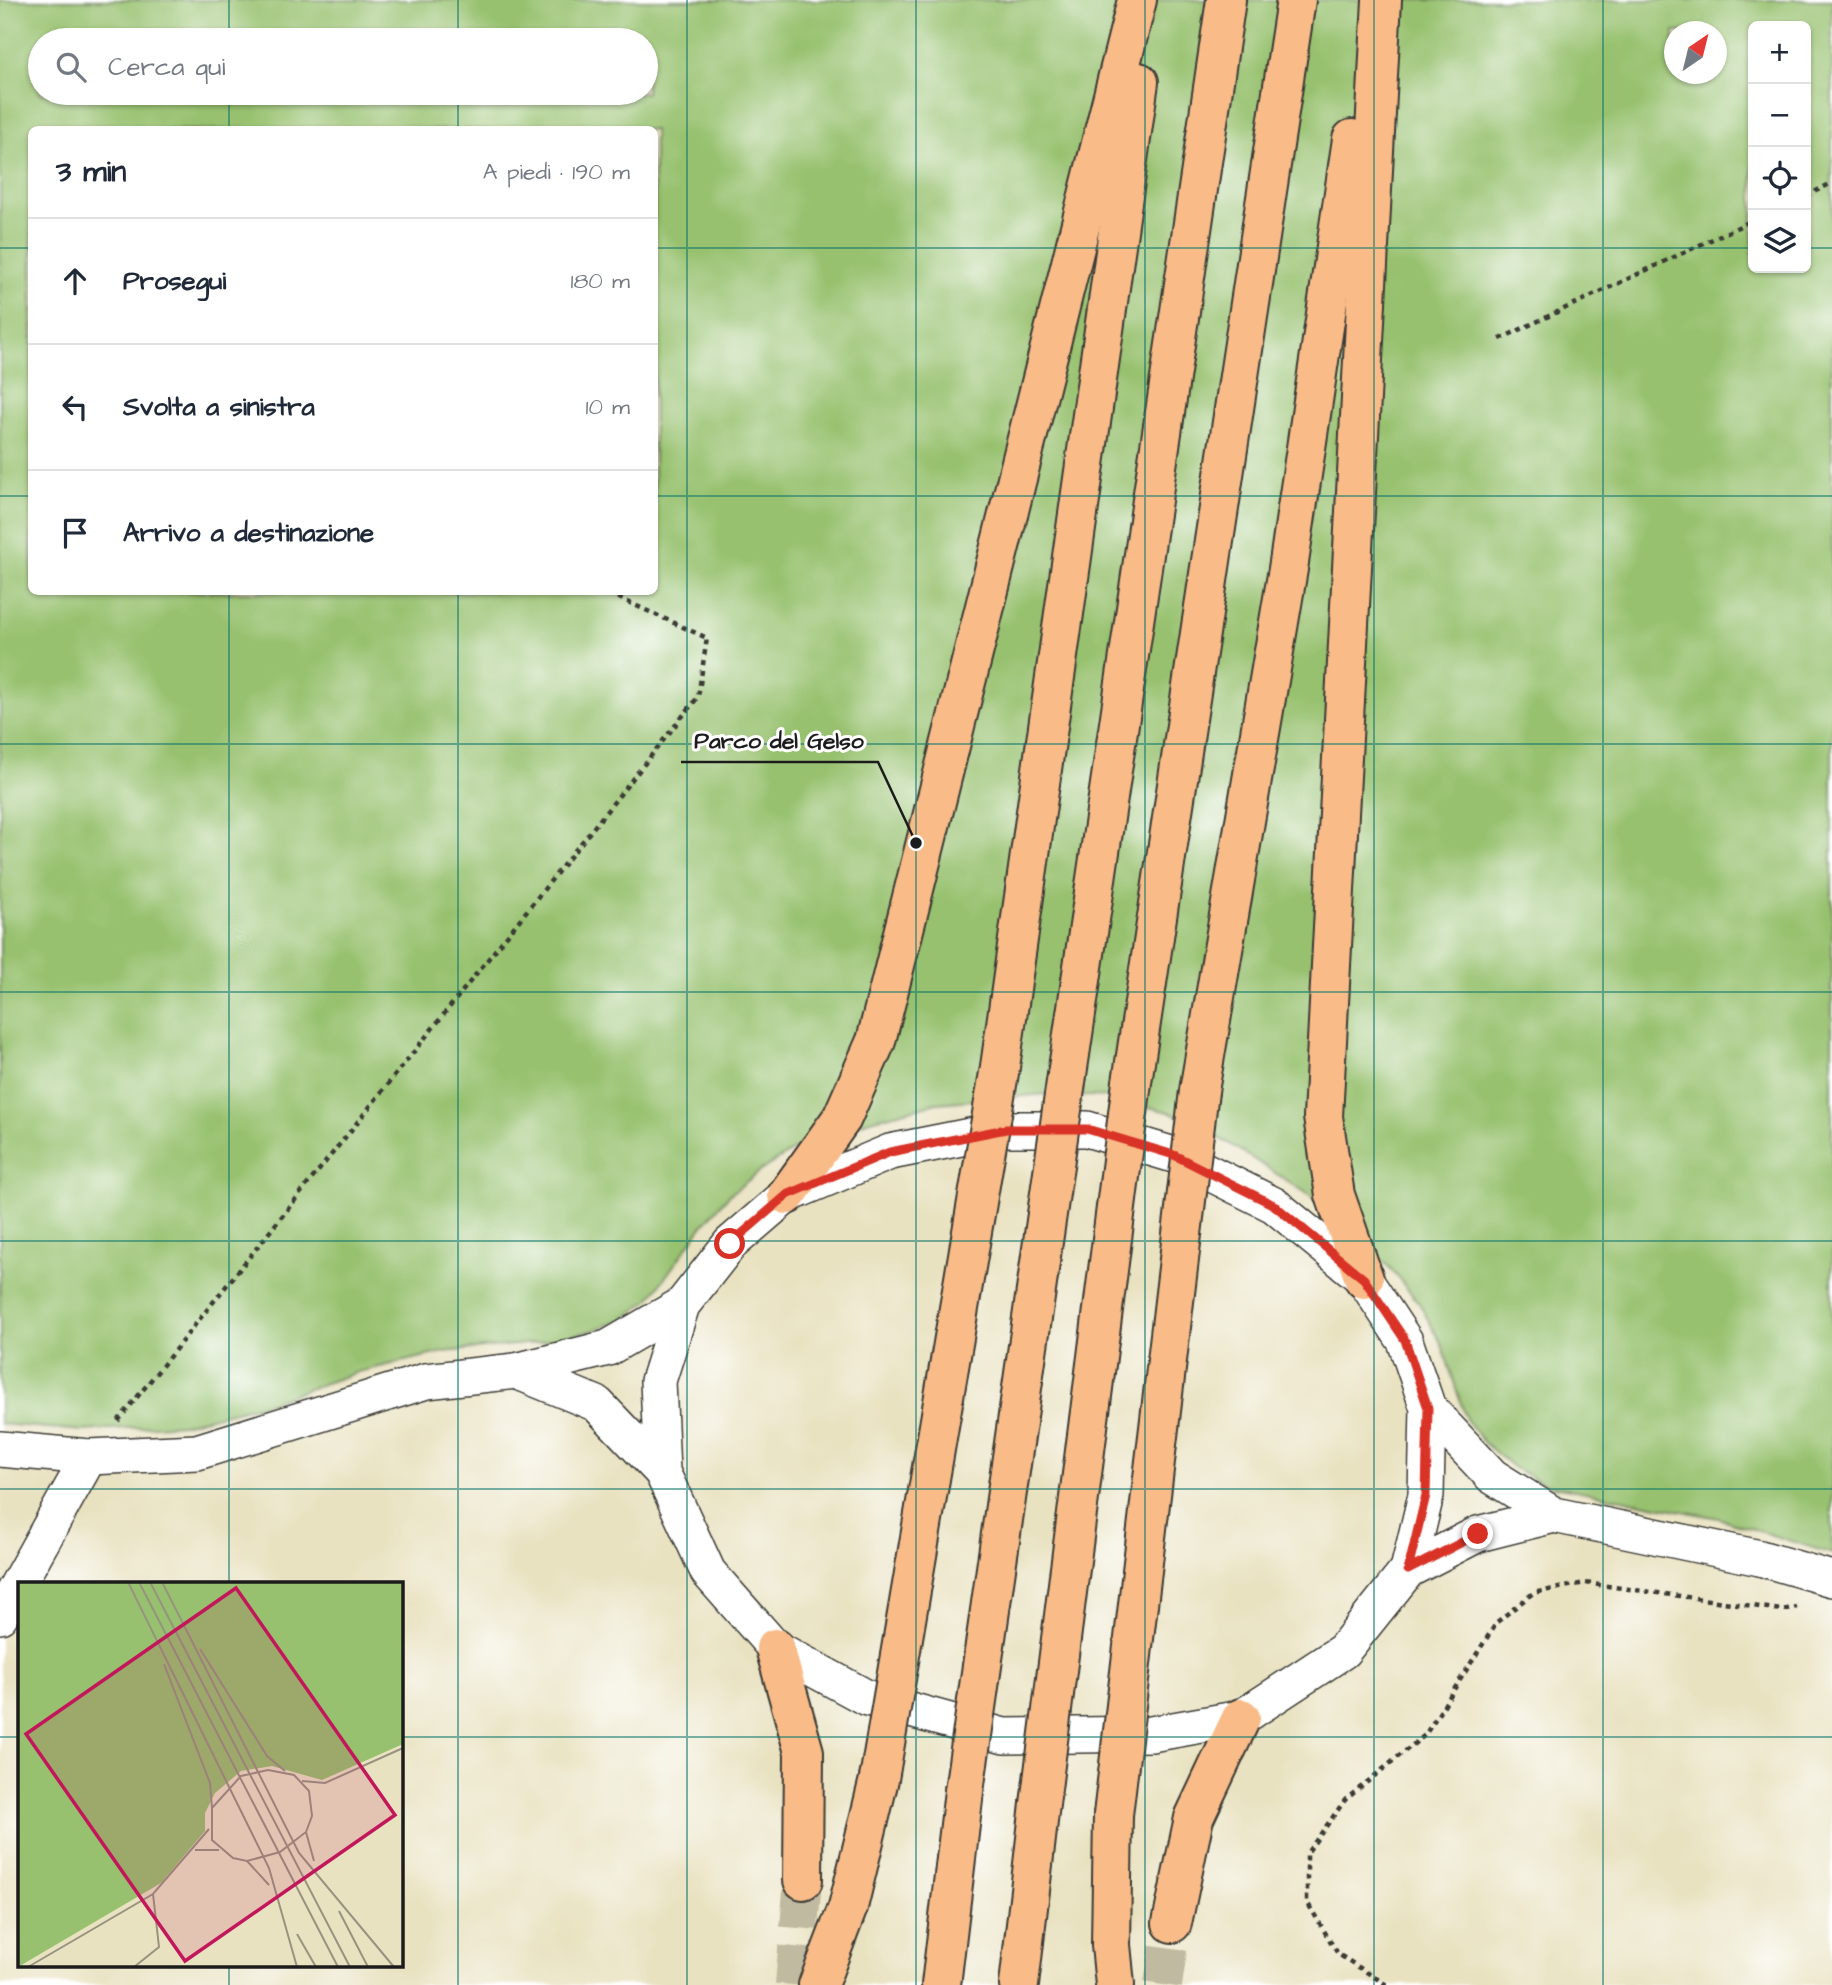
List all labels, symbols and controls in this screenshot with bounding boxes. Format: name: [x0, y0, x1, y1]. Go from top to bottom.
north arrow: [1664, 21, 1727, 84]
map controls: [1748, 21, 1811, 273]
button: +: [1748, 21, 1811, 84]
search box: [28, 28, 658, 105]
icon: search: [52, 48, 90, 86]
text: Cerca qui: [108, 49, 225, 85]
button: −: [1748, 84, 1811, 147]
button: locate: [1748, 147, 1811, 210]
text: 3 min: [56, 151, 126, 193]
text: A piedi · 190 m: [483, 156, 630, 188]
button: layers: [1748, 210, 1811, 273]
icon: ahead: [56, 262, 94, 300]
text: Prosegui: [123, 263, 226, 299]
text: 180 m: [571, 265, 630, 297]
icon: left: [56, 388, 94, 426]
text: Svolta a sinistra: [123, 389, 315, 425]
text: 10 m: [585, 391, 630, 423]
icon: arrive: [56, 514, 94, 552]
text: Arrivo a destinazione: [123, 515, 374, 551]
callout: Parco del Gelso: [681, 718, 878, 762]
text: Parco del Gelso: [694, 725, 864, 757]
route start: [714, 1228, 745, 1259]
route end: [1462, 1518, 1493, 1549]
inset map: [18, 1582, 402, 1968]

